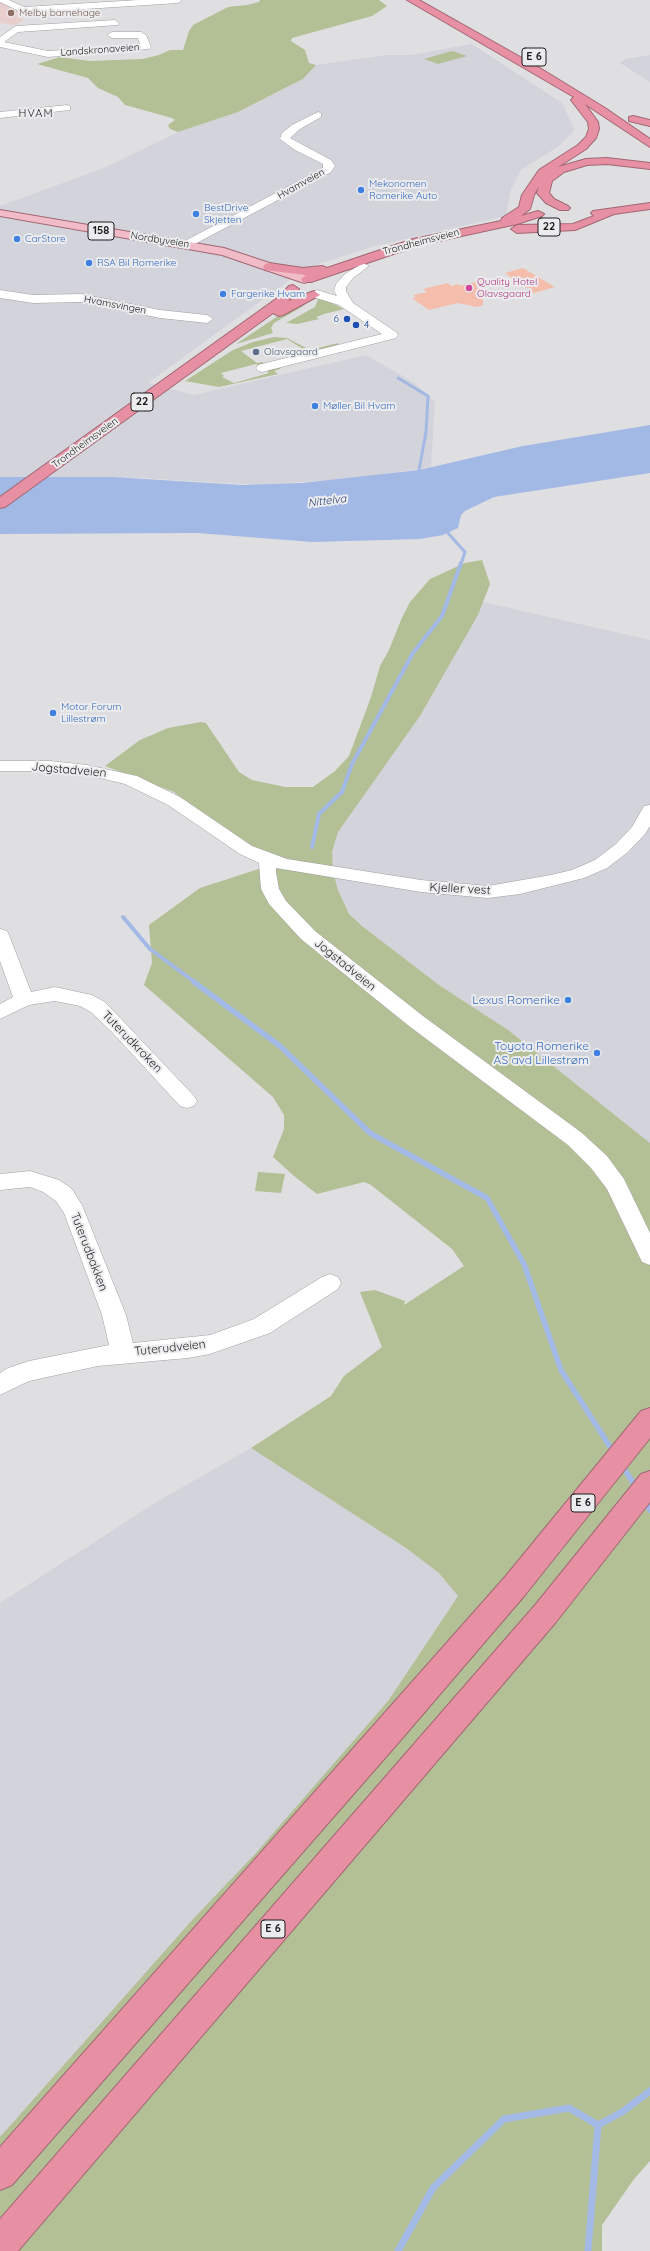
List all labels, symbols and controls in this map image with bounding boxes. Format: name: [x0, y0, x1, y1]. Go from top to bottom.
place label: Melby barnehage: [19, 7, 101, 19]
marker: Melby barnehage: [6, 8, 16, 18]
street label: Landskronaveien: [60, 41, 140, 59]
road number: E 6: [522, 48, 546, 66]
district label: HVAM: [18, 107, 54, 121]
street label: Hvamveien: [275, 166, 327, 202]
place label: Mekonomen Romerike Auto: [369, 178, 437, 202]
marker: Mekonomen Romerike Auto: [356, 185, 366, 195]
place label: BestDrive Skjetten: [204, 202, 248, 226]
marker: BestDrive Skjetten: [191, 209, 201, 219]
road number: 22: [538, 218, 560, 236]
road number: 158: [88, 222, 114, 240]
street label: Trondheimsveien: [381, 226, 461, 258]
street label: Nordbyveien: [130, 229, 190, 251]
place label: CarStore: [25, 233, 66, 245]
marker: CarStore: [12, 234, 22, 244]
place label: RSA Bil Romerike: [97, 257, 176, 269]
marker: RSA Bil Romerike: [84, 258, 94, 268]
place label: Quality Hotel Olavsgaard: [477, 276, 537, 300]
marker: Quality Hotel Olavsgaard: [464, 283, 474, 293]
place label: Fargerike Hvam: [231, 288, 305, 300]
marker: Fargerike Hvam: [218, 289, 228, 299]
street label: Hvamsvingen: [83, 293, 147, 317]
place label: 6: [334, 313, 339, 325]
marker: 6: [342, 314, 352, 324]
place label: 4: [364, 319, 369, 331]
marker: 4: [351, 320, 361, 330]
place label: Olavsgaard: [264, 346, 318, 358]
marker: Olavsgaard: [251, 347, 261, 357]
road number: 22: [131, 393, 153, 411]
place label: Møller Bil Hvam: [323, 400, 395, 412]
marker: Møller Bil Hvam: [310, 401, 320, 411]
street label: Trondheimsveien: [50, 415, 120, 471]
water label: Nittelva: [307, 492, 347, 510]
place label: Motor Forum Lillestrøm: [61, 701, 121, 724]
marker: Motor Forum Lillestrøm: [48, 708, 58, 718]
street label: Jogstadveien: [31, 760, 107, 780]
street label: Kjeller vest: [429, 880, 491, 898]
street label: Jogstadveien: [311, 936, 379, 994]
place label: Lexus Romerike: [472, 993, 560, 1007]
marker: Lexus Romerike: [563, 995, 573, 1005]
street label: Tuterudkroken: [99, 1008, 165, 1076]
place label: Toyota Romerike AS avd Lillestrøm: [494, 1039, 589, 1067]
marker: Toyota Romerike AS avd Lillestrøm: [592, 1048, 602, 1058]
street label: Tuterudbakken: [67, 1211, 111, 1293]
street label: Tuterudveien: [134, 1337, 206, 1359]
road number: E 6: [571, 1494, 595, 1512]
road number: E 6: [261, 1920, 285, 1938]

